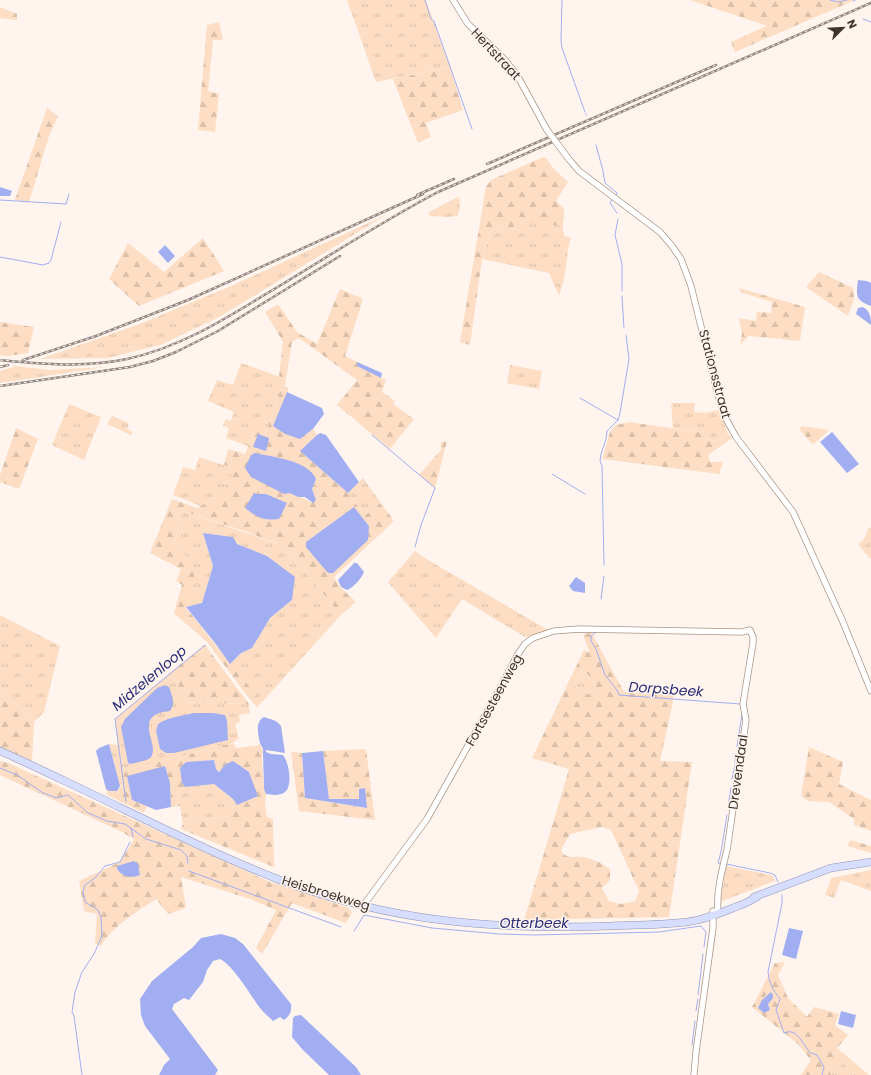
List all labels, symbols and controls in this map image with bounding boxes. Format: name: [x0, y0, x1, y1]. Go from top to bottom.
north arrow: [823, 8, 863, 48]
text: N: [843, 17, 861, 31]
street label: Hertstraat: [467, 24, 525, 85]
street label: Stationsstraat: [694, 328, 736, 421]
water label: Midzelenloop: [107, 641, 191, 715]
street label: Fortsesteenweg: [461, 650, 527, 750]
water label: Dorpsbeek: [628, 676, 705, 702]
street label: Drevendaal: [723, 733, 753, 811]
street label: Heisbroekweg: [280, 871, 372, 915]
water label: Otterbeek: [499, 913, 569, 933]

